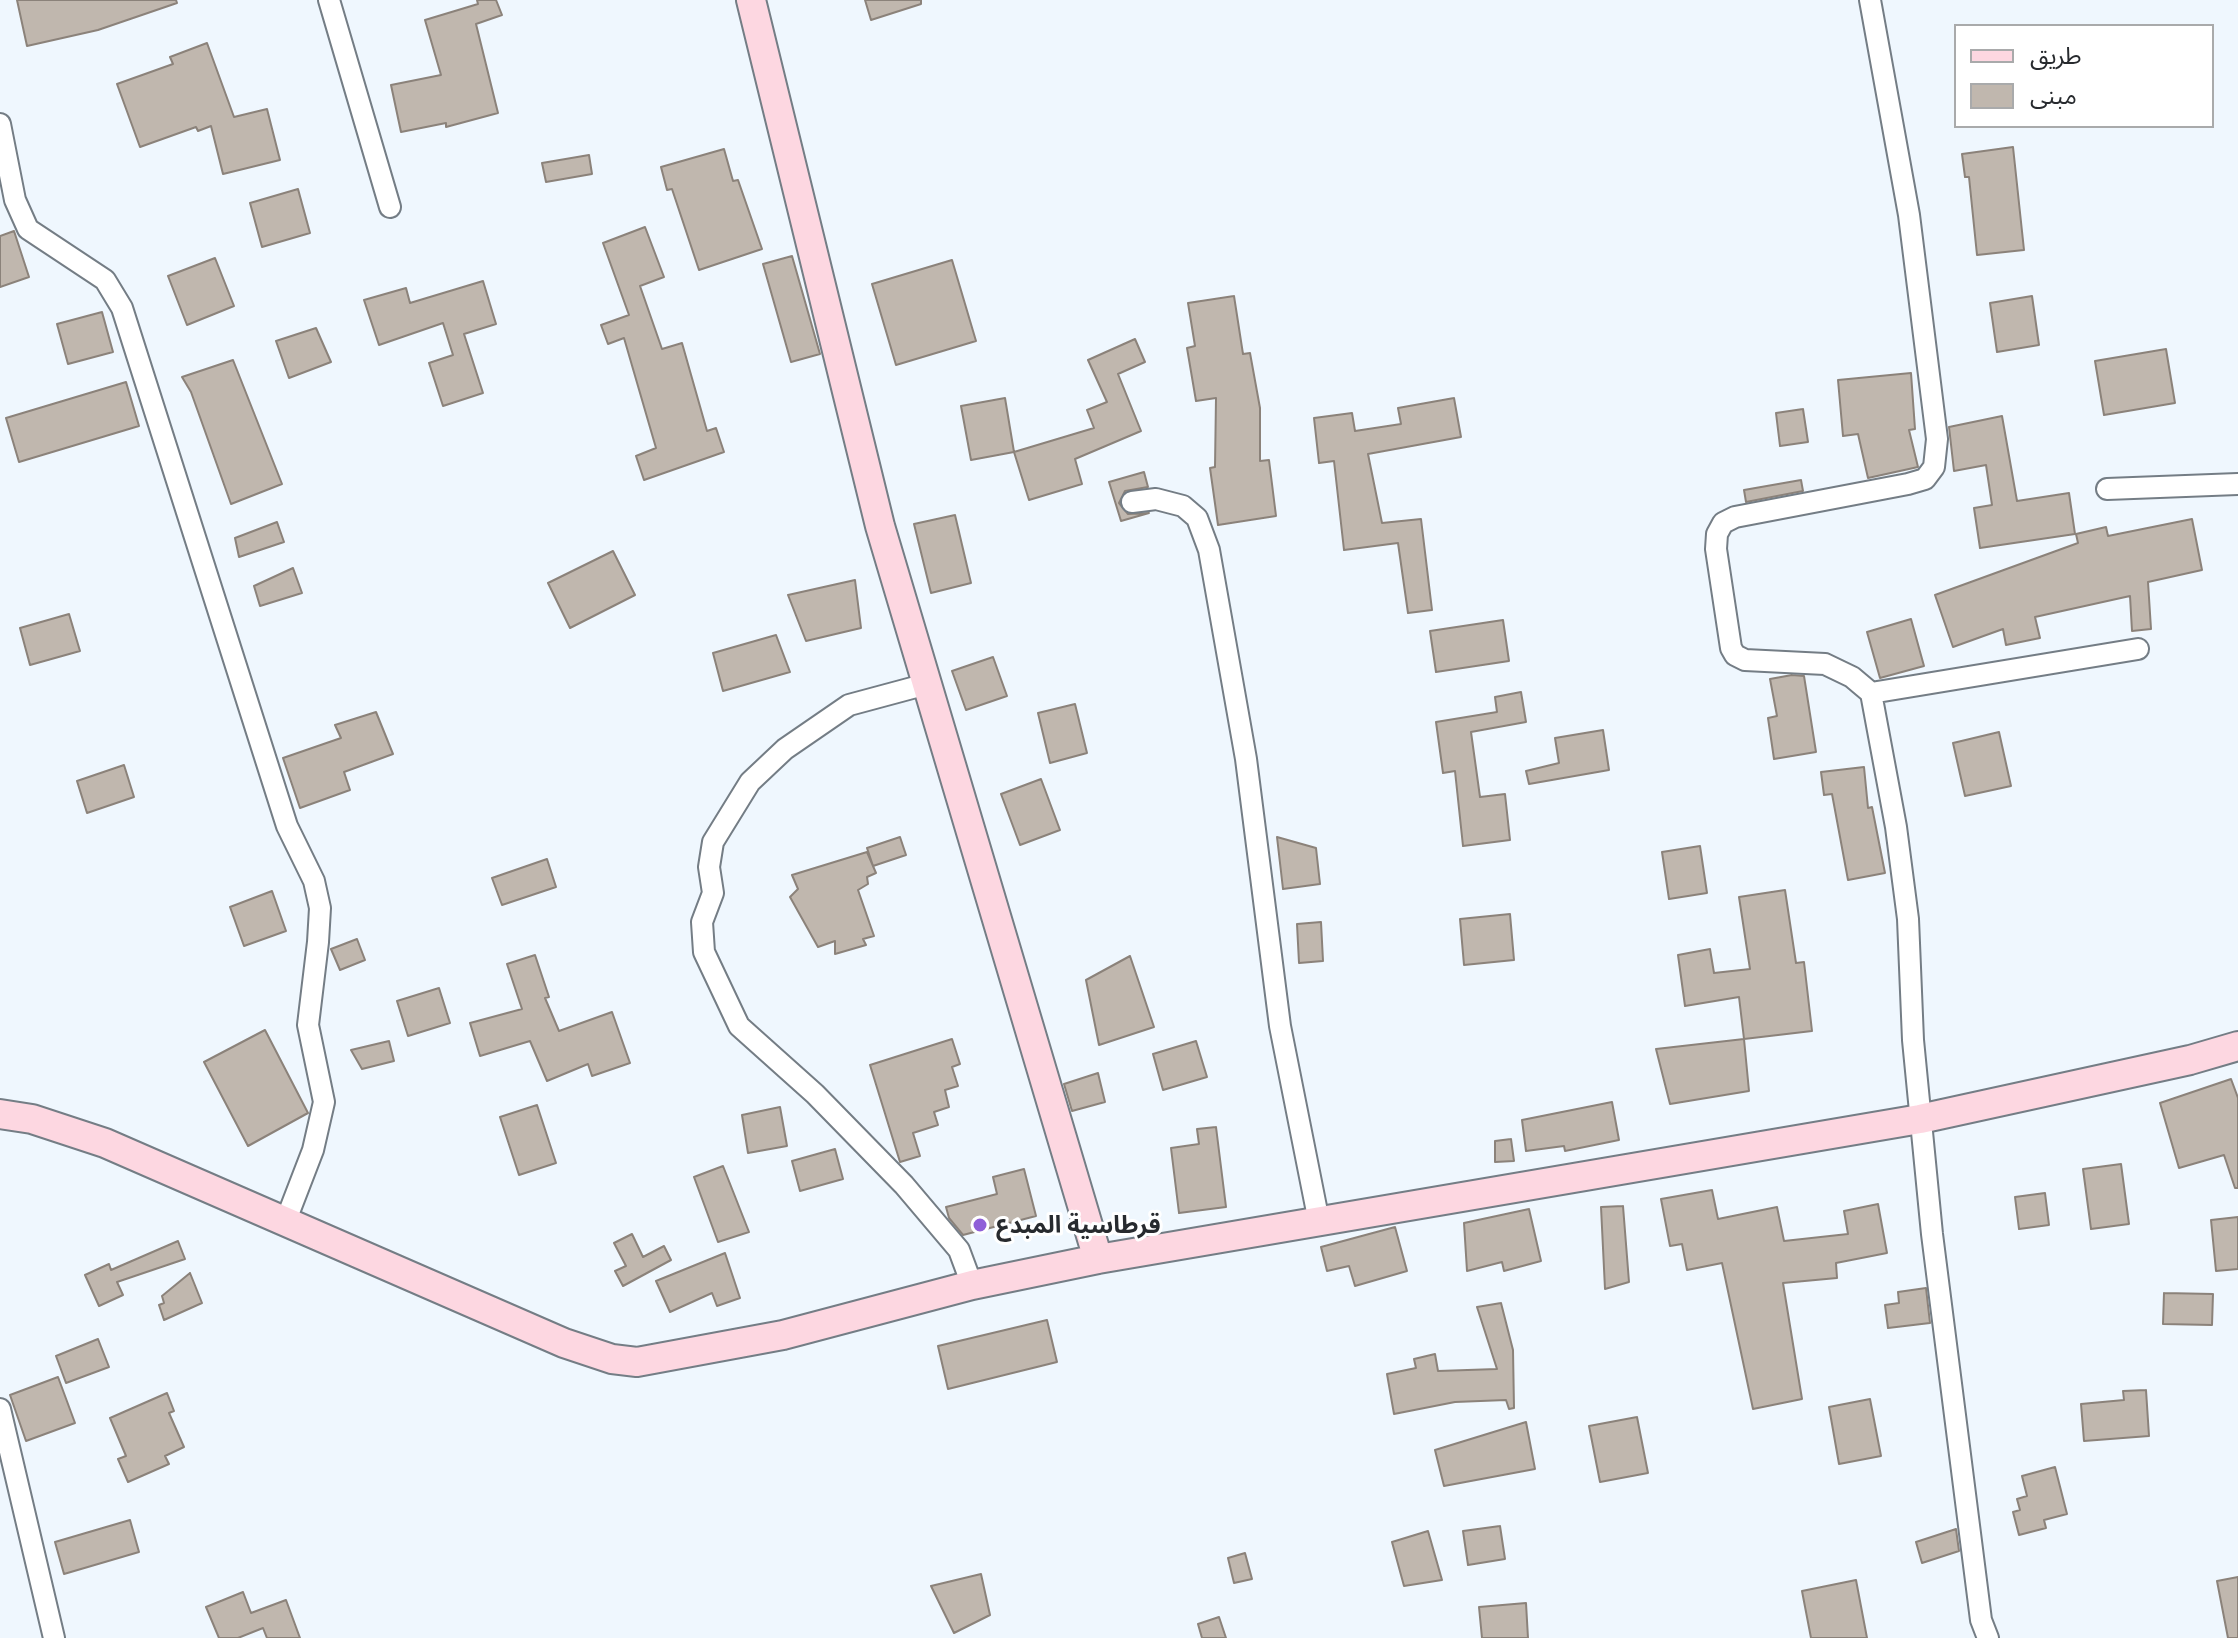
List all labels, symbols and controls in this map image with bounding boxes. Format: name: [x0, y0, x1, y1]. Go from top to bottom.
legend: [1954, 24, 2214, 128]
text: طريق: [2030, 40, 2082, 69]
text: مبنى: [2030, 80, 2077, 109]
place label: قرطاسية المبدع: [996, 1211, 1161, 1239]
marker: قرطاسية المبدع: [971, 1216, 989, 1234]

